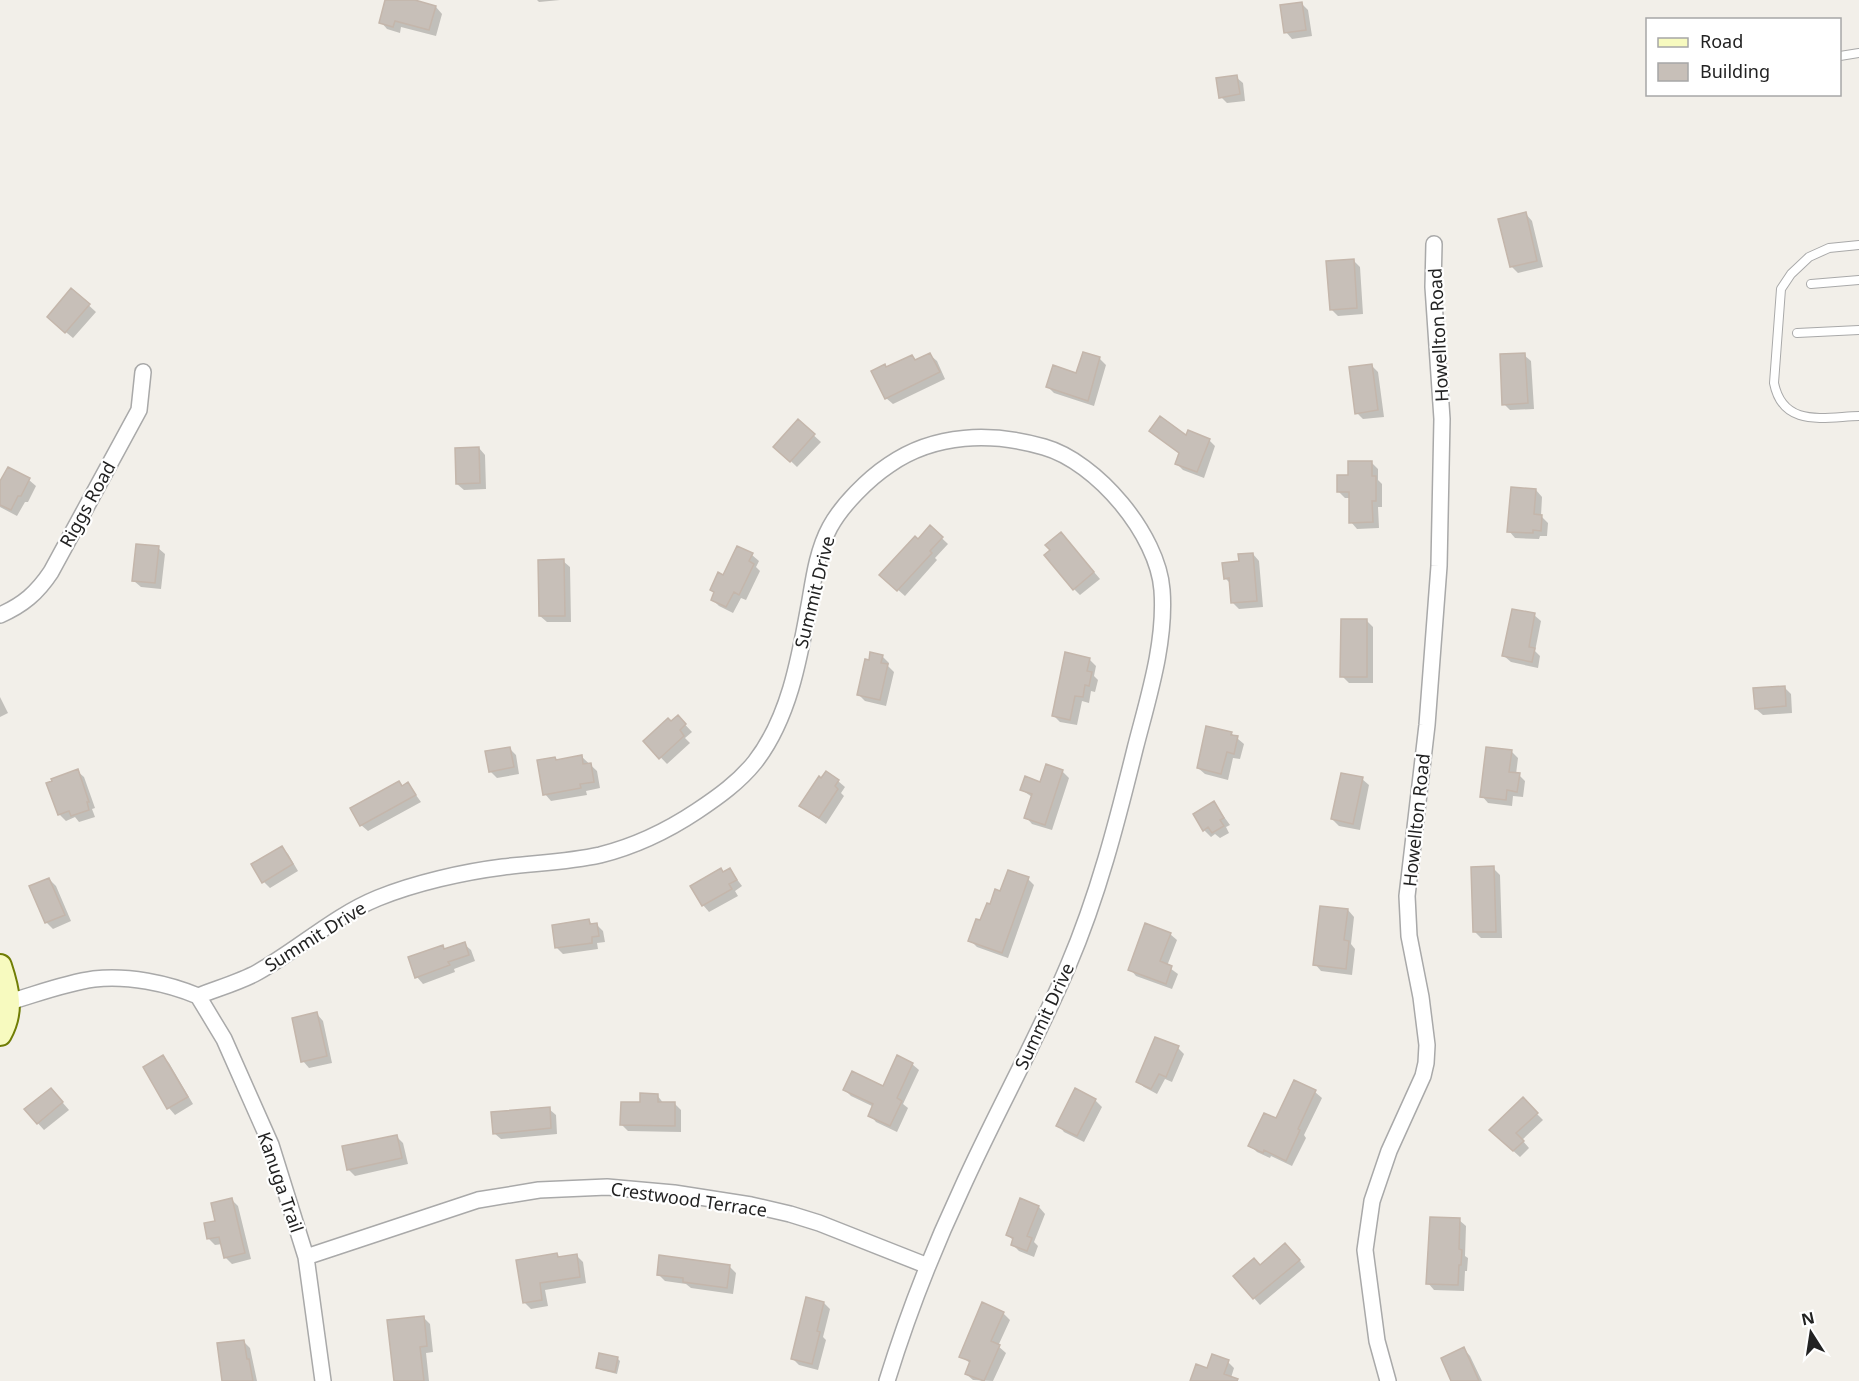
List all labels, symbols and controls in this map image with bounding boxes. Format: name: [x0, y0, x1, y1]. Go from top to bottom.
legend: [1646, 18, 1841, 96]
text: Road: [1700, 29, 1743, 53]
text: Building: [1700, 59, 1770, 83]
street label: Howellton Road: [1423, 268, 1453, 402]
street label: Riggs Road: [54, 457, 120, 551]
street label: Summit Drive: [788, 533, 840, 651]
street label: Howellton Road: [1397, 752, 1435, 888]
street label: Summit Drive: [260, 895, 370, 977]
street label: Summit Drive: [1009, 959, 1079, 1073]
street label: Kanuga Trail: [253, 1128, 309, 1236]
street label: Crestwood Terrace: [609, 1176, 769, 1222]
north arrow: [1781, 1303, 1841, 1363]
text: N: [1799, 1306, 1817, 1330]

